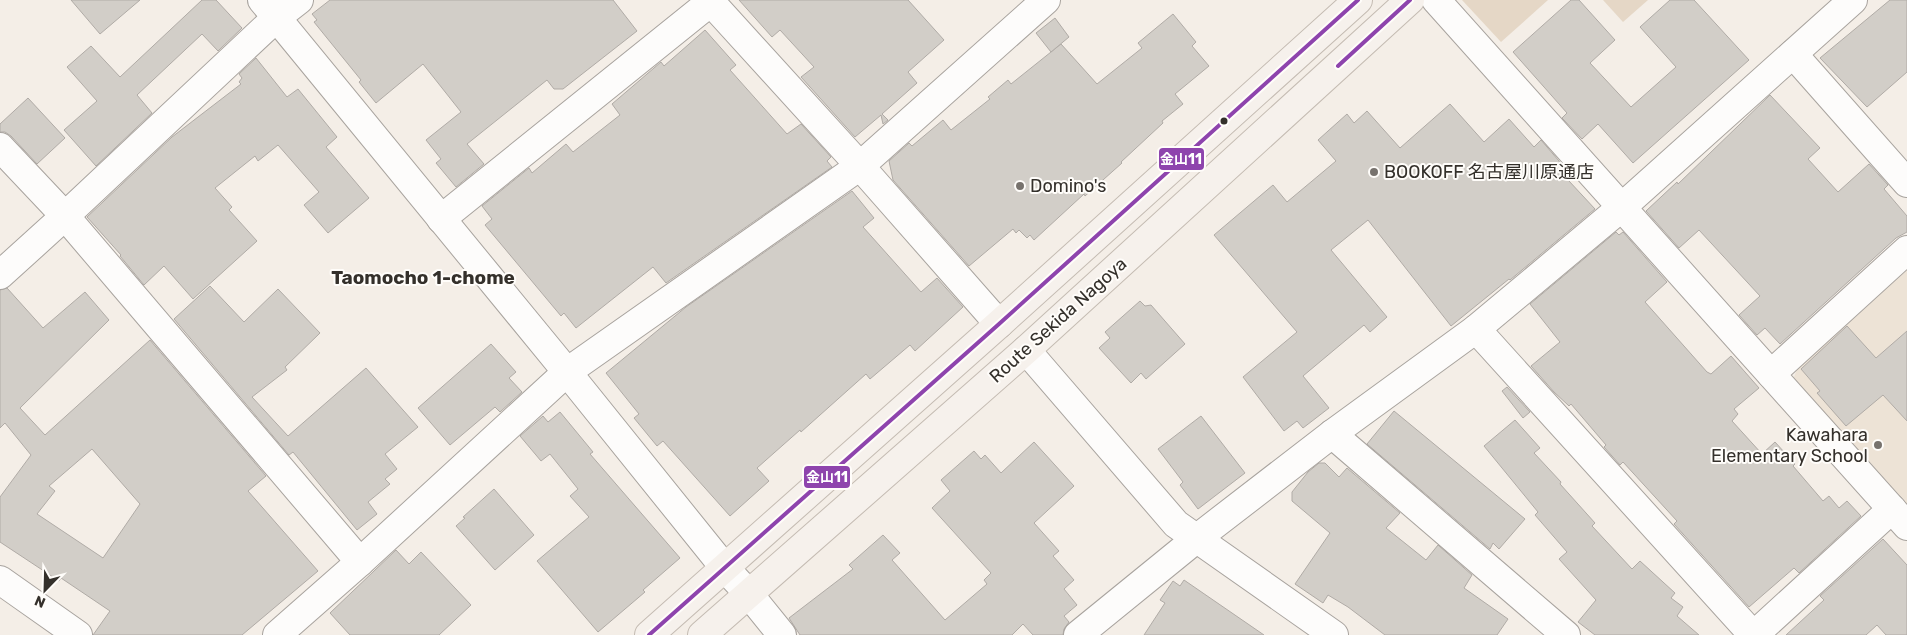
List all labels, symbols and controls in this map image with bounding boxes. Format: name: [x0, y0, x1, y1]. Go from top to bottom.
unlabelled marker: [1219, 116, 1229, 126]
line badge: 金山11: [1158, 147, 1205, 171]
text: 金山11: [1160, 151, 1202, 168]
place label: BOOKOFF 名古屋川原通店: [1384, 161, 1594, 183]
marker: BOOKOFF 名古屋川原通店: [1368, 166, 1380, 178]
place label: Domino's: [1030, 175, 1107, 197]
marker: Domino's: [1014, 180, 1026, 192]
street label: Route Sekida Nagoya: [985, 253, 1131, 387]
district label: Taomocho 1-chome: [331, 266, 515, 289]
place label: Kawahara Elementary School: [1711, 424, 1868, 467]
marker: Kawahara Elementary School: [1872, 439, 1884, 451]
line badge: 金山11: [803, 465, 851, 489]
text: 金山11: [806, 469, 848, 486]
north arrow: [20, 565, 70, 615]
text: N: [32, 592, 48, 611]

